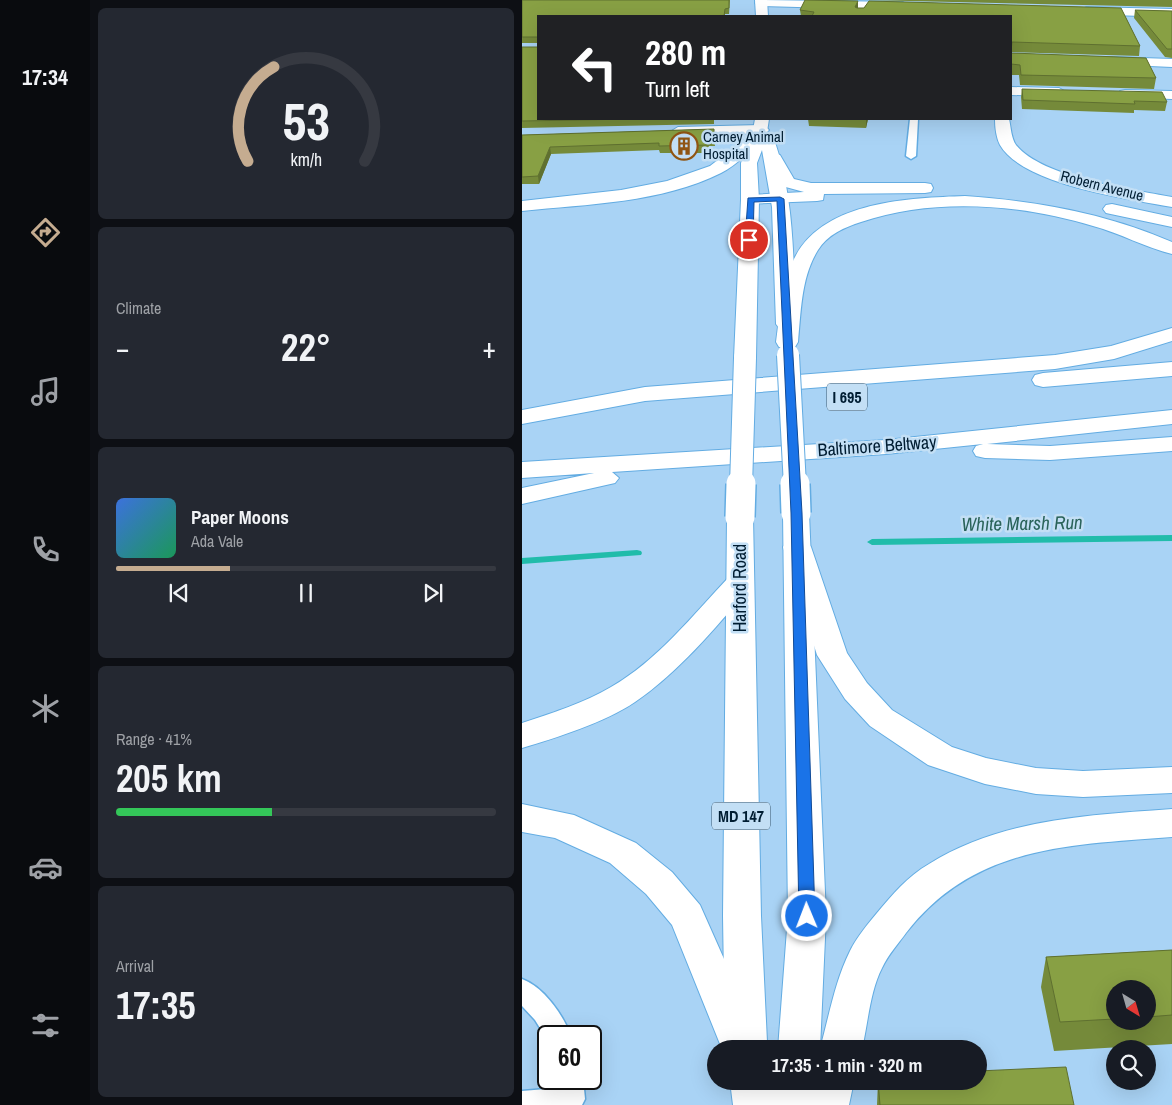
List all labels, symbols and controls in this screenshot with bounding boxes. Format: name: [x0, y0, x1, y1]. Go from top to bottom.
text: 280 m: [645, 29, 726, 76]
icon: left: [562, 35, 627, 100]
text: 17:34: [22, 62, 68, 92]
text: Turn left: [645, 74, 710, 104]
text: 53: [282, 86, 330, 156]
place label: Carney Animal Hospital: [703, 126, 784, 164]
building icon: Carney Animal Hospital: [669, 131, 699, 161]
text: km/h: [290, 148, 322, 172]
street label: Robern Avenue: [1059, 165, 1146, 206]
icon: directions: [28, 215, 63, 250]
pin: [728, 219, 770, 261]
icon: arrive: [735, 226, 763, 254]
text: Climate: [116, 297, 161, 319]
text: 22°: [281, 322, 331, 373]
text: −: [116, 329, 129, 367]
text: +: [483, 329, 496, 367]
icon: music: [28, 374, 63, 409]
road number: I 695: [827, 384, 867, 411]
street label: Baltimore Beltway: [817, 429, 938, 462]
text: Paper Moons: [191, 504, 289, 530]
water label: White Marsh Run: [961, 509, 1083, 537]
text: Ada Vale: [191, 530, 243, 552]
icon: phone: [28, 532, 63, 567]
street label: Harford Road: [727, 544, 752, 632]
icon: previous: [165, 579, 193, 607]
icon: pause: [292, 579, 320, 607]
icon: next: [419, 579, 447, 607]
icon: climate: [28, 691, 63, 726]
text: Range · 41%: [116, 728, 192, 750]
text: 205 km: [116, 753, 222, 804]
road number: MD 147: [712, 802, 770, 829]
icon: car: [28, 850, 63, 885]
position arrow: [780, 889, 832, 941]
text: Arrival: [116, 955, 154, 977]
text: 17:35: [116, 980, 196, 1031]
north arrow: [1106, 980, 1156, 1030]
map controls: [1106, 980, 1156, 1090]
icon: filters: [28, 1008, 63, 1043]
speed limit sign: 60: [537, 1025, 602, 1090]
button: search: [1106, 1040, 1156, 1090]
text: 17:35 · 1 min · 320 m: [772, 1052, 922, 1078]

